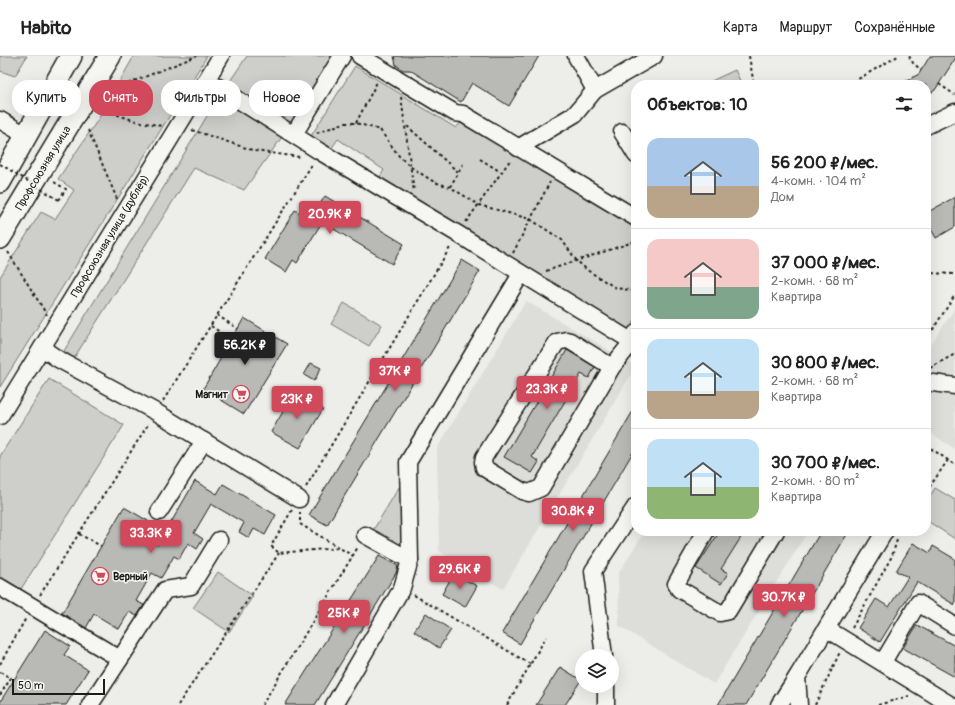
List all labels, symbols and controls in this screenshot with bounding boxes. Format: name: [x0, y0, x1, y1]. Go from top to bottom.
text: Habito: [20, 16, 71, 40]
text: Карта: [723, 19, 758, 36]
text: Маршрут: [780, 19, 832, 36]
text: Сохранённые: [854, 19, 935, 36]
chip: Купить: [12, 80, 81, 116]
chip: Снять: [89, 80, 153, 116]
chip: Фильтры: [161, 80, 241, 116]
chip: Новое: [249, 80, 314, 116]
icon: filters: [893, 93, 915, 115]
text: Объектов: 10: [647, 94, 748, 115]
street label: Профсоюзная улица: [13, 123, 73, 213]
text: 56 200 ₽/мес.: [771, 152, 878, 173]
icon: home: [679, 154, 727, 202]
street label: Профсоюзная улица (дублёр): [68, 172, 152, 300]
text: 4-комн. · 104 m²: [771, 173, 866, 189]
text: Дом: [771, 189, 794, 205]
pin: 20.9K ₽: [293, 201, 367, 235]
text: 20.9K ₽: [308, 206, 352, 222]
text: 37 000 ₽/мес.: [771, 252, 880, 273]
icon: home: [679, 255, 727, 303]
text: 2-комн. · 68 m²: [771, 273, 858, 289]
text: Квартира: [771, 289, 822, 305]
pin: 56.2K ₽: [208, 332, 282, 366]
text: 56.2K ₽: [223, 337, 267, 353]
text: 30 800 ₽/мес.: [771, 352, 880, 373]
icon: home: [679, 355, 727, 403]
pin: 37K ₽: [367, 358, 423, 392]
text: 37K ₽: [379, 363, 411, 379]
text: 2-комн. · 68 m²: [771, 373, 858, 389]
pin: 23.3K ₽: [510, 376, 584, 410]
text: 23.3K ₽: [526, 381, 568, 397]
supermarket icon: Магнит: [231, 384, 251, 404]
pin: 23K ₽: [269, 386, 325, 420]
place label: Магнит: [195, 388, 228, 401]
text: Квартира: [771, 389, 822, 405]
text: 23K ₽: [281, 391, 313, 407]
text: 30 700 ₽/мес.: [771, 452, 880, 473]
icon: home: [679, 455, 727, 503]
text: 2-комн. · 80 m²: [771, 473, 859, 489]
text: Квартира: [771, 489, 822, 505]
pin: 30.8K ₽: [536, 498, 610, 532]
text: 30.8K ₽: [551, 503, 595, 519]
pin: 33.3K ₽: [114, 520, 188, 554]
text: 33.3K ₽: [129, 525, 173, 541]
pin: 29.6K ₽: [423, 556, 497, 590]
text: 29.6K ₽: [439, 561, 481, 577]
supermarket icon: Верный: [90, 566, 110, 586]
place label: Верный: [113, 570, 148, 583]
pin: 30.7K ₽: [747, 584, 821, 618]
text: 30.7K ₽: [762, 589, 806, 605]
pin: 25K ₽: [316, 600, 372, 634]
text: 25K ₽: [328, 605, 360, 621]
map controls: [575, 649, 619, 693]
button: layers: [575, 649, 619, 693]
scale bar: [12, 677, 105, 696]
text: 50 m: [18, 679, 44, 692]

